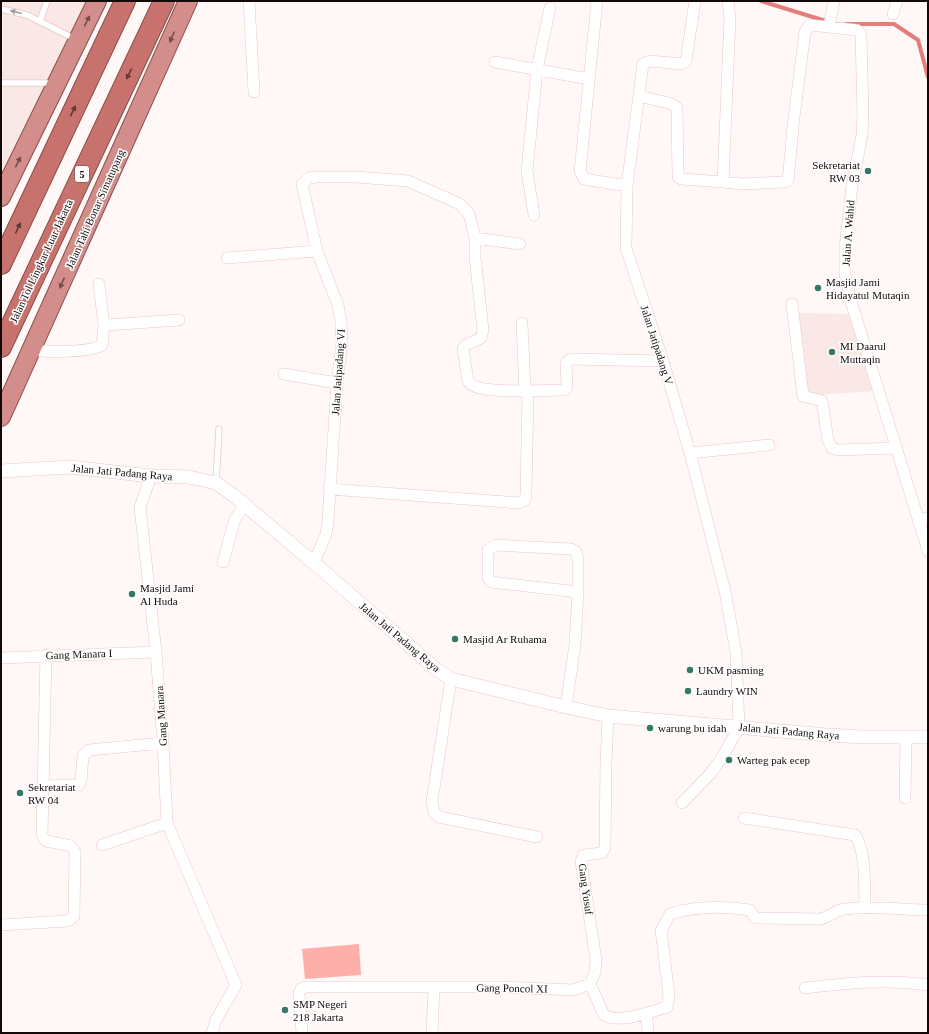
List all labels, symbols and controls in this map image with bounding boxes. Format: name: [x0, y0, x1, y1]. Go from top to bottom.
one-way arrow: [10, 9, 22, 15]
one-way arrow: [84, 15, 90, 26]
one-way arrow: [169, 31, 175, 42]
one-way arrow: [126, 69, 132, 80]
one-way arrow: [70, 105, 76, 117]
street label: Jalan Tahi Bonar Simatupang: [63, 147, 127, 271]
one-way arrow: [15, 157, 21, 168]
place label: Sekretariat RW 03: [812, 159, 860, 184]
road number: 5: [75, 166, 89, 182]
marker: Sekretariat RW 03: [863, 166, 873, 176]
street label: Jalan Tol Lingkar Luar Jakarta: [7, 197, 75, 325]
street label: Jalan A. Wahid: [840, 199, 856, 267]
one-way arrow: [15, 223, 21, 234]
place label: Masjid Jami Hidayatul Mutaqin: [826, 276, 910, 301]
one-way arrow: [59, 278, 65, 289]
marker: Masjid Jami Hidayatul Mutaqin: [813, 283, 823, 293]
street label: Jalan Jatipadang V: [638, 304, 676, 386]
street label: Jalan Jatipadang VI: [329, 328, 347, 416]
place label: MI Daarul Muttaqin: [840, 340, 886, 365]
marker: MI Daarul Muttaqin: [827, 347, 837, 357]
street label: Jalan Jati Padang Raya: [71, 462, 173, 482]
place label: Masjid Jami Al Huda: [140, 582, 194, 607]
marker: Masjid Jami Al Huda: [127, 589, 137, 599]
street label: Jalan Jati Padang Raya: [357, 600, 443, 674]
place label: Masjid Ar Ruhama: [463, 633, 547, 645]
marker: Masjid Ar Ruhama: [450, 634, 460, 644]
street label: Gang Manara I: [46, 647, 113, 661]
place label: UKM pasming: [698, 664, 764, 676]
marker: UKM pasming: [685, 665, 695, 675]
street label: Gang Manara: [153, 685, 169, 746]
place label: Laundry WIN: [696, 685, 758, 697]
marker: Laundry WIN: [683, 686, 693, 696]
street label: Jalan Jati Padang Raya: [738, 721, 840, 741]
place label: warung bu idah: [658, 722, 727, 734]
marker: warung bu idah: [645, 723, 655, 733]
place label: Warteg pak ecep: [737, 754, 811, 766]
marker: Warteg pak ecep: [724, 755, 734, 765]
place label: Sekretariat RW 04: [28, 781, 76, 806]
marker: Sekretariat RW 04: [15, 788, 25, 798]
street label: Gang Yusuf: [576, 862, 596, 916]
street label: Gang Poncol XI: [476, 981, 548, 995]
place label: SMP Negeri 218 Jakarta: [293, 998, 347, 1023]
marker: SMP Negeri 218 Jakarta: [280, 1005, 290, 1015]

